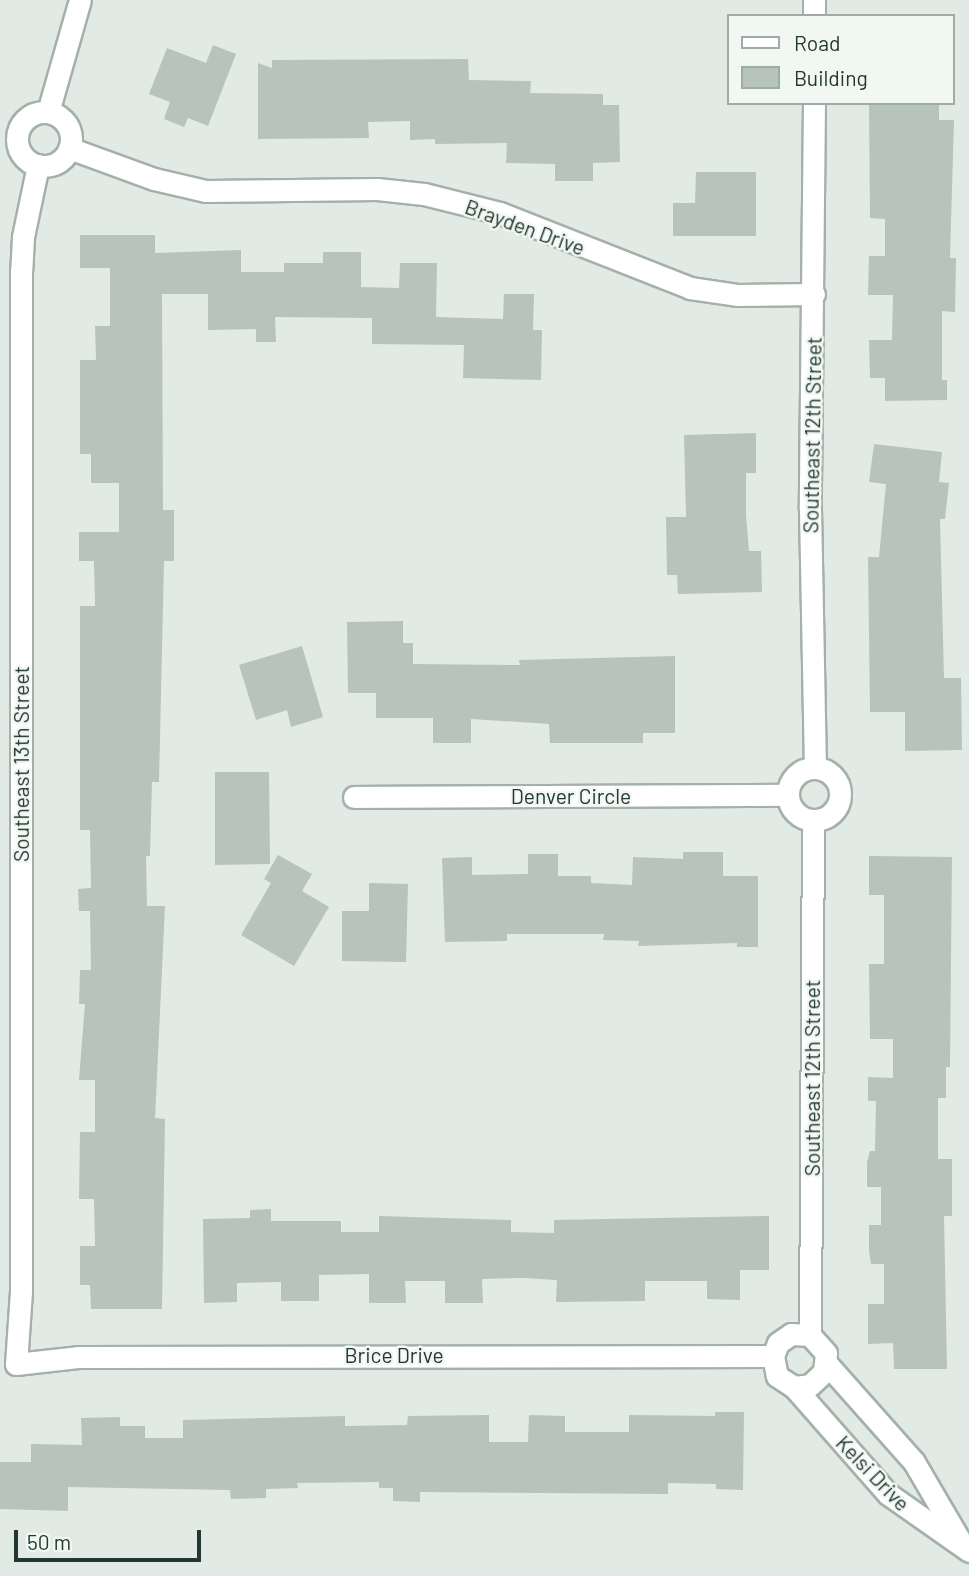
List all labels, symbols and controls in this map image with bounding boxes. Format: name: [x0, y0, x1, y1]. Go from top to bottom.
legend: [727, 14, 955, 105]
text: Road: [794, 30, 840, 55]
text: Building: [794, 65, 868, 90]
street label: Brayden Drive: [462, 194, 588, 260]
street label: Southeast 12th Street: [798, 336, 826, 534]
street label: Southeast 13th Street: [8, 666, 34, 862]
street label: Denver Circle: [511, 783, 631, 809]
street label: Southeast 12th Street: [799, 980, 825, 1176]
street label: Brice Drive: [344, 1342, 444, 1368]
street label: Kelsi Drive: [831, 1430, 915, 1516]
scale bar: [18, 1516, 205, 1560]
text: 50 m: [27, 1529, 71, 1554]

